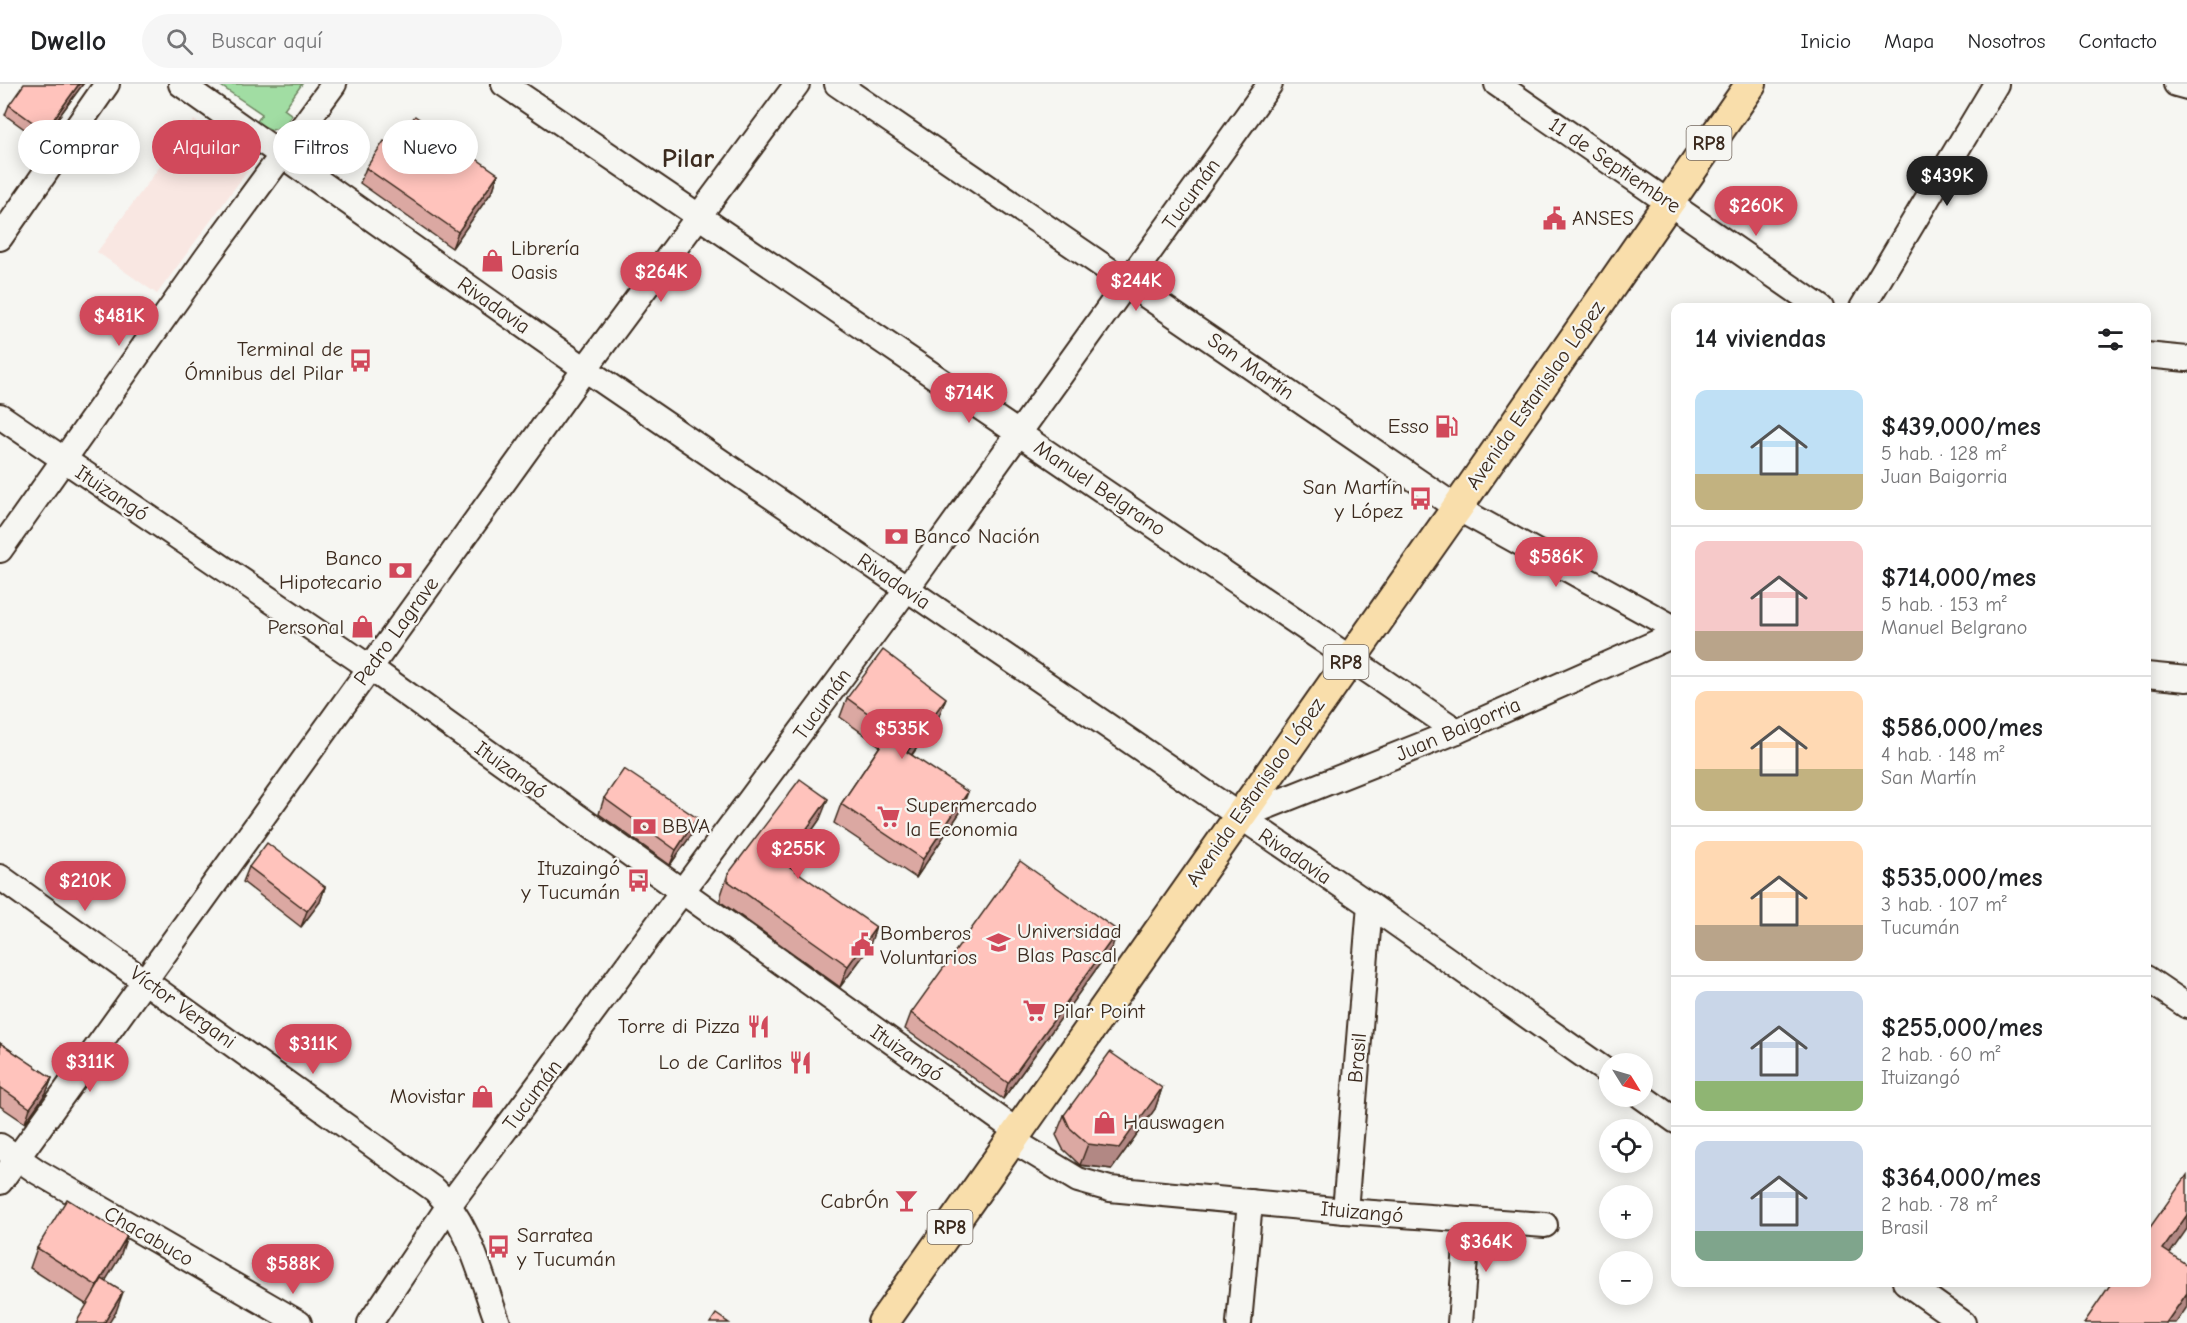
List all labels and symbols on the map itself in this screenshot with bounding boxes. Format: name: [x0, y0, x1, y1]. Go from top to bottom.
street label: 11 de Septiembre: [1545, 112, 1685, 218]
road number: RP8: [1686, 126, 1732, 160]
district label: Pilar: [662, 143, 714, 174]
street label: Tucumán: [1157, 154, 1225, 234]
pin: $439K: [1905, 156, 1989, 207]
pin: $260K: [1714, 186, 1798, 237]
public building icon: ANSES: [1541, 205, 1567, 231]
place label: ANSES: [1572, 206, 1634, 230]
place label: Librería Oasis: [511, 236, 580, 284]
shop icon: Librería Oasis: [480, 247, 506, 273]
pin: $264K: [619, 252, 703, 303]
pin: $244K: [1094, 261, 1178, 312]
street label: Rivadavia: [453, 271, 535, 339]
pin: $481K: [77, 296, 161, 347]
street label: Avenida Estanislao López: [1461, 296, 1609, 494]
street label: San Martín: [1203, 327, 1299, 405]
place label: Terminal de Ómnibus del Pilar: [184, 337, 344, 385]
bus stop icon: Terminal de Ómnibus del Pilar: [348, 348, 374, 374]
pin: $714K: [927, 373, 1011, 424]
fuel station icon: Esso: [1434, 413, 1460, 439]
place label: Esso: [1388, 414, 1429, 438]
street label: Manuel Belgrano: [1030, 435, 1170, 541]
street label: Ituizangó: [71, 460, 153, 526]
place label: San Martín y López: [1303, 475, 1403, 523]
bus stop icon: San Martín y López: [1408, 486, 1434, 512]
bank icon: Banco Nación: [883, 523, 909, 549]
place label: Banco Nación: [914, 524, 1040, 548]
pin: $586K: [1514, 537, 1598, 588]
place label: Banco Hipotecario: [279, 546, 382, 594]
street label: Rivadavia: [853, 548, 935, 614]
bank icon: Banco Hipotecario: [387, 557, 413, 583]
street label: Pedro Lagrave: [349, 572, 443, 690]
shop icon: Personal: [349, 614, 375, 640]
place label: Personal: [267, 615, 344, 639]
road number: RP8: [1324, 645, 1368, 679]
street label: Tucumán: [788, 664, 856, 744]
street label: Juan Baigorria: [1392, 692, 1524, 766]
street label: Avenida Estanislao López: [1181, 693, 1329, 891]
pin: $535K: [860, 709, 944, 760]
street label: Ituizangó: [470, 736, 552, 804]
place label: Supermercado la Economia: [906, 793, 1037, 841]
supermarket icon: Supermercado la Economia: [875, 804, 901, 830]
bank icon: BBVA: [631, 813, 657, 839]
place label: BBVA: [662, 814, 710, 838]
street label: Rivadavia: [1254, 823, 1336, 889]
pin: $255K: [756, 829, 840, 880]
place label: Ituzaingó y Tucumán: [520, 856, 620, 904]
pin: $210K: [43, 861, 127, 912]
bus stop icon: Ituzaingó y Tucumán: [625, 867, 651, 893]
place label: Universidad Blas Pascal: [1017, 919, 1122, 967]
place label: Bomberos Voluntarios: [880, 921, 977, 969]
school or university icon: Universidad Blas Pascal: [986, 930, 1012, 956]
public building icon: Bomberos Voluntarios: [849, 932, 875, 958]
street label: Víctor Vergani: [126, 961, 240, 1053]
supermarket icon: Pilar Point: [1022, 998, 1048, 1024]
place label: Pilar Point: [1053, 999, 1146, 1023]
restaurant icon: Torre di Pizza: [745, 1013, 771, 1039]
place label: Torre di Pizza: [618, 1014, 740, 1038]
street label: Ituizangó: [866, 1019, 948, 1087]
pin: $311K: [271, 1024, 355, 1075]
street label: Brasil: [1343, 1032, 1371, 1084]
pin: $311K: [48, 1042, 132, 1093]
restaurant icon: Lo de Carlitos: [787, 1049, 813, 1075]
place label: Lo de Carlitos: [659, 1050, 782, 1074]
north arrow: [1599, 1053, 1653, 1107]
street label: Tucumán: [498, 1055, 566, 1135]
shop icon: Movistar: [470, 1083, 496, 1109]
place label: Movistar: [390, 1084, 466, 1108]
shop icon: Hauswagen: [1092, 1109, 1118, 1135]
place label: Hauswagen: [1123, 1110, 1225, 1134]
bar icon: CabrÓn: [894, 1188, 920, 1214]
place label: CabrÓn: [821, 1189, 889, 1213]
street label: Ituizangó: [1320, 1196, 1404, 1228]
street label: Chacabuco: [100, 1201, 198, 1271]
road number: RP8: [928, 1210, 972, 1244]
pin: $364K: [1444, 1222, 1528, 1273]
place label: Sarratea y Tucumán: [516, 1223, 616, 1271]
bus stop icon: Sarratea y Tucumán: [486, 1234, 512, 1260]
pin: $588K: [251, 1244, 335, 1295]

